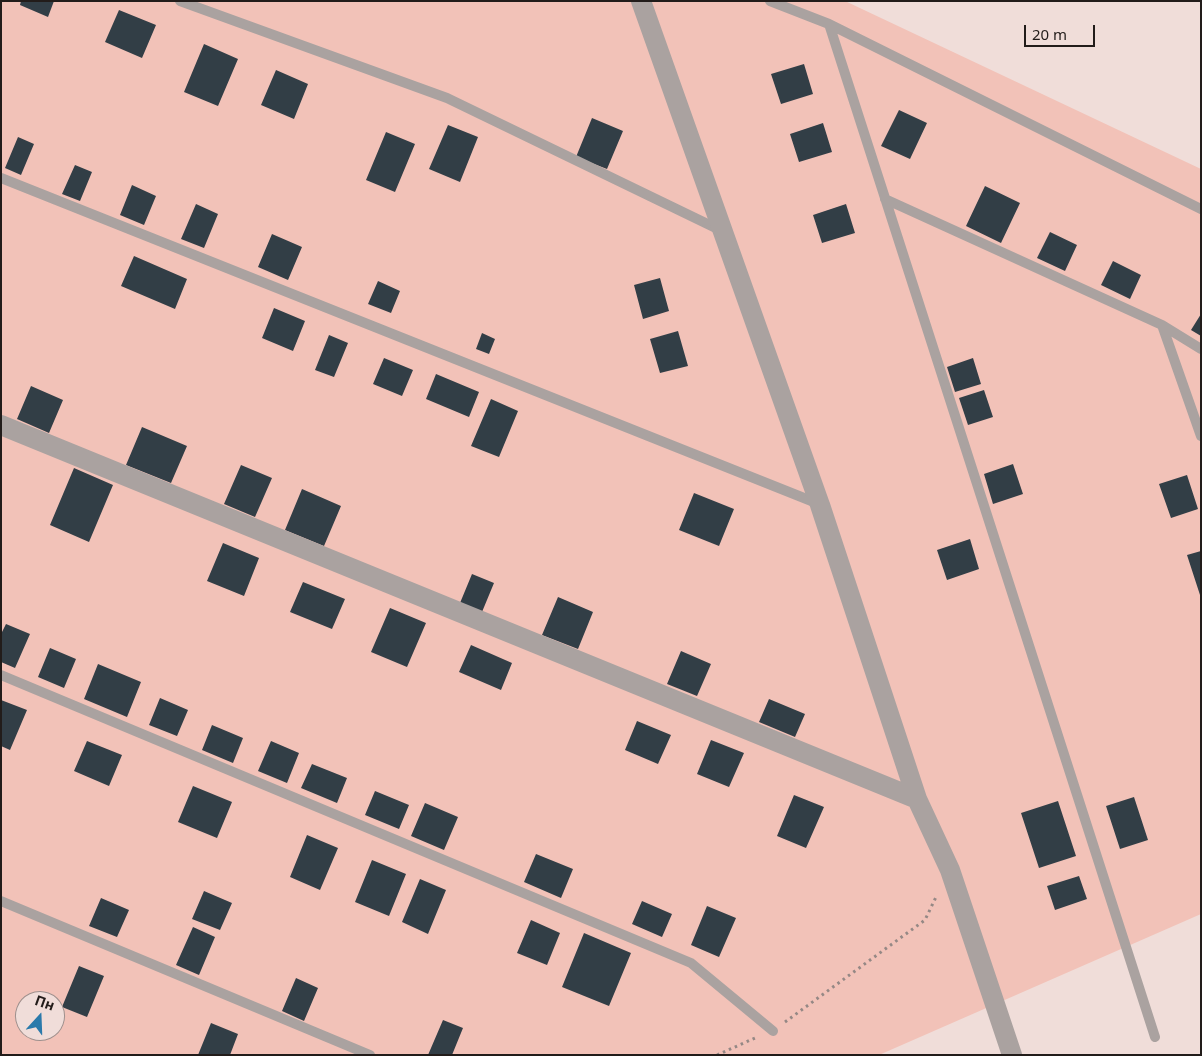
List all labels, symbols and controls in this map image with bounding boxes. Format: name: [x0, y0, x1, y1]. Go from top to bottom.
scale bar: [1027, 15, 1098, 47]
text: 20 m: [1032, 24, 1067, 44]
text: Пн: [32, 990, 58, 1015]
north arrow: [15, 991, 65, 1041]

